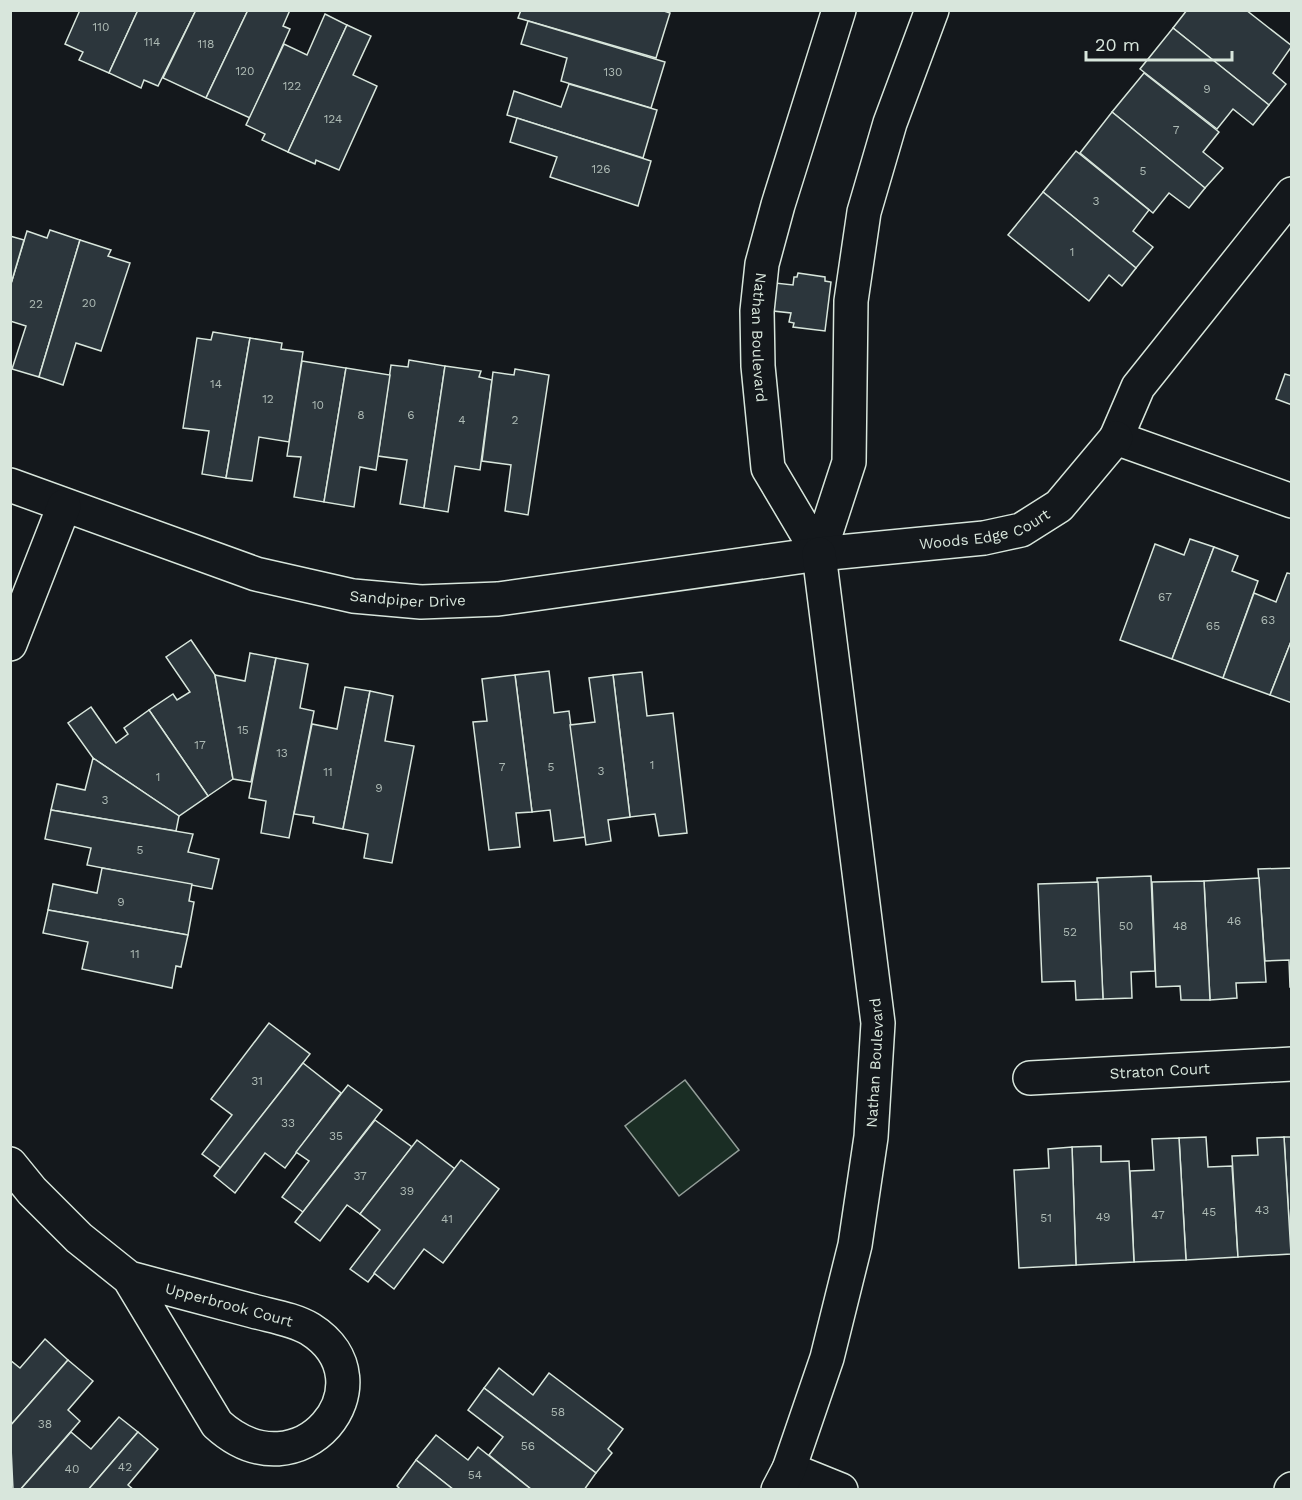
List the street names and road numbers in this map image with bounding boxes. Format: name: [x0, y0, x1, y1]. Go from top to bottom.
street label: Nathan Boulevard: [748, 271, 771, 403]
street label: Woods Edge Court: [918, 505, 1054, 553]
street label: Sandpiper Drive: [349, 587, 466, 611]
street label: Nathan Boulevard: [863, 997, 887, 1128]
street label: Straton Court: [1109, 1059, 1211, 1083]
street label: Upperbrook Court: [163, 1279, 295, 1331]

